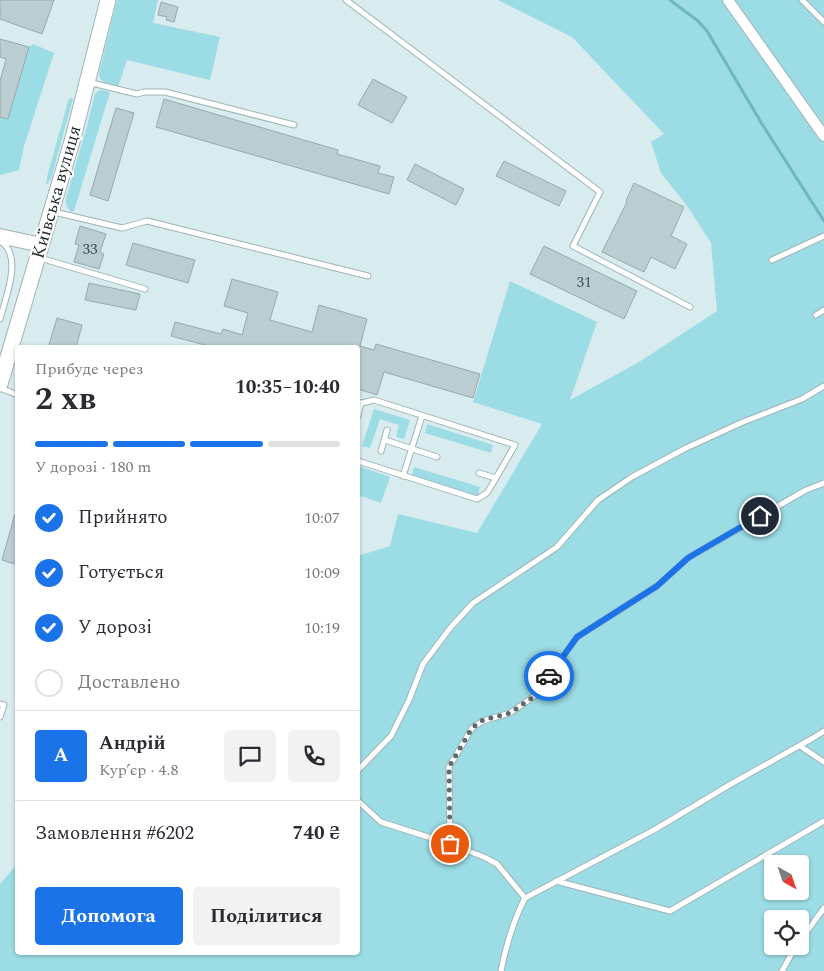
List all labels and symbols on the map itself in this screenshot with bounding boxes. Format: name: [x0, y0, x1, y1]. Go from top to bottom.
street label: Київська вулиця: [25, 122, 88, 262]
house number: 33: [82, 238, 98, 261]
house number: 31: [576, 271, 592, 294]
pin: [739, 495, 781, 537]
courier: [524, 651, 574, 701]
pin: [429, 823, 471, 865]
north arrow: [764, 855, 809, 900]

